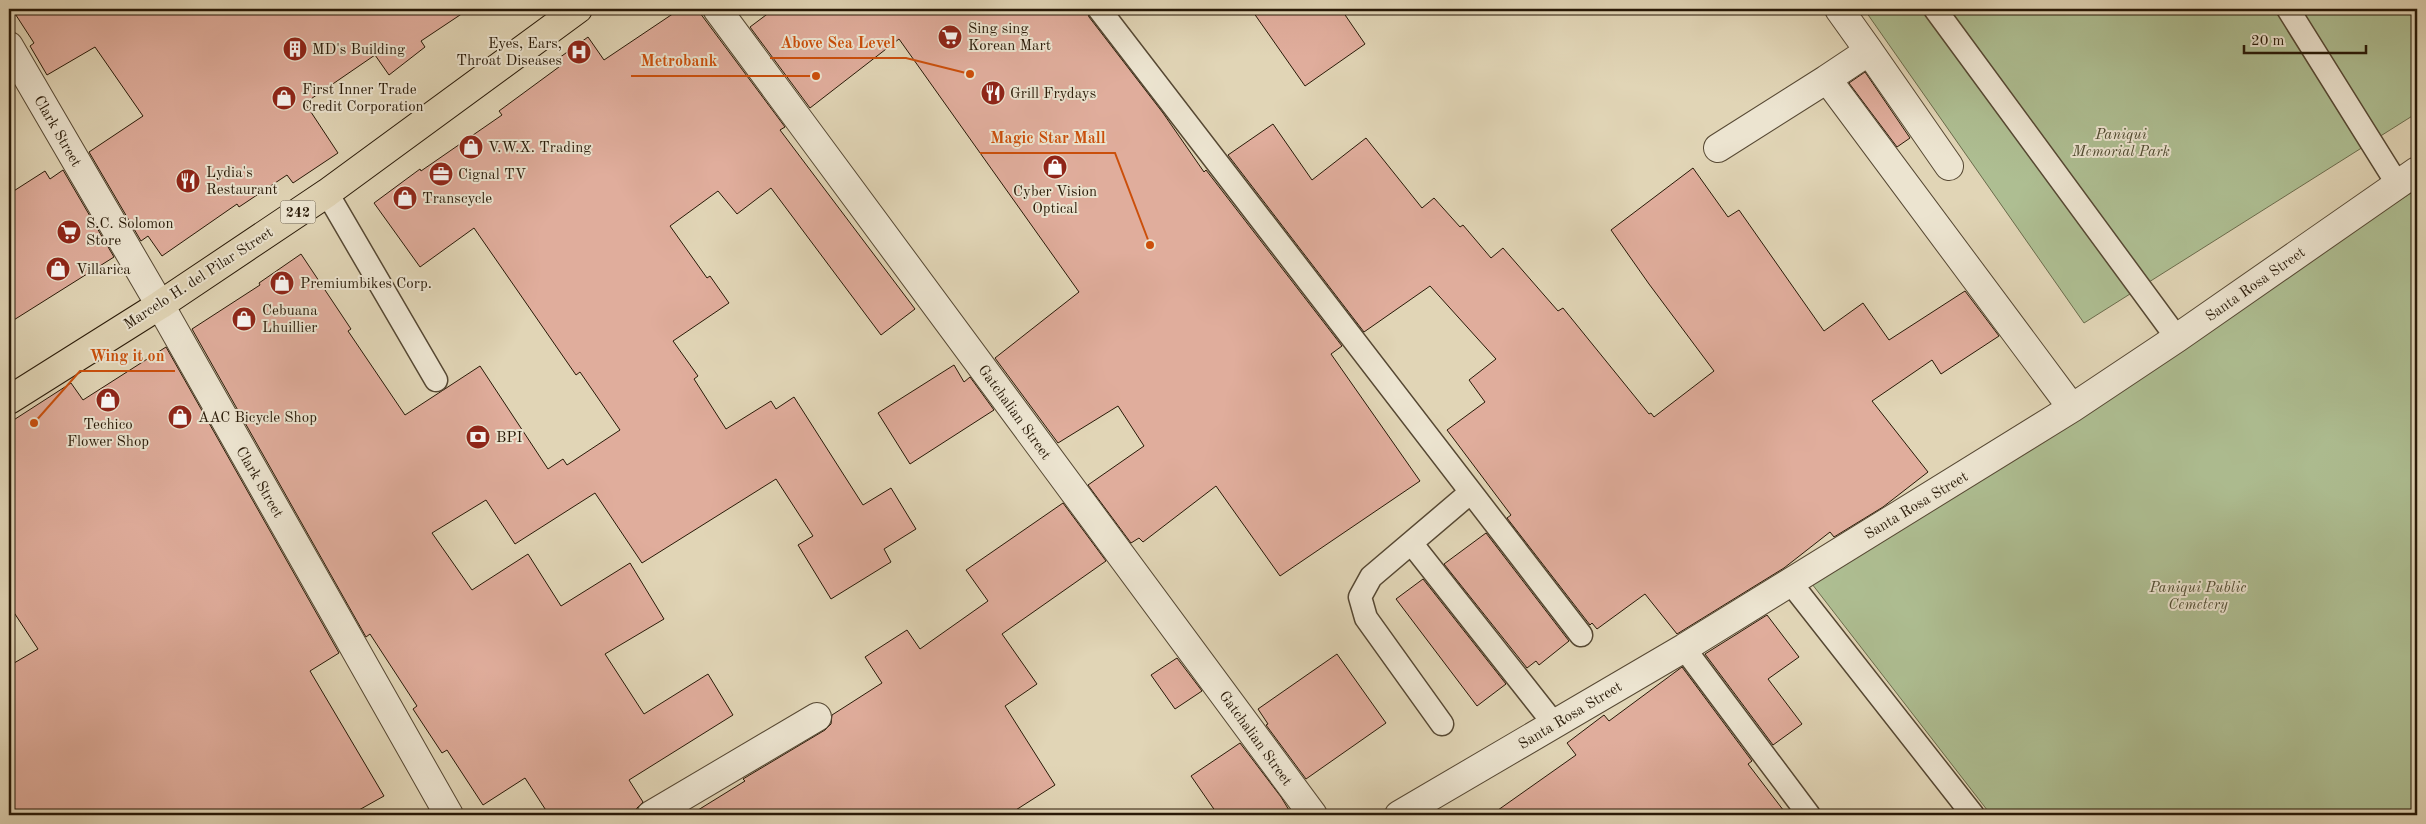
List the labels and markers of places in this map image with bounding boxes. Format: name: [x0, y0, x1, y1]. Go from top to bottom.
place label: Sing sing Korean Mart: [968, 22, 1051, 54]
supermarket icon: Sing sing Korean Mart: [937, 24, 963, 50]
callout: Above Sea Level: [770, 27, 906, 58]
building icon: MD's Building: [282, 36, 308, 62]
place label: Eyes, Ears, Throat Diseases: [456, 37, 562, 69]
hospital icon: Eyes, Ears, Throat Diseases: [566, 39, 592, 65]
place label: MD's Building: [312, 43, 405, 58]
callout: Metrobank: [631, 45, 728, 76]
restaurant icon: Grill Frydays: [980, 80, 1006, 106]
place label: First Inner Trade Credit Corporation: [302, 83, 424, 115]
shop icon: First Inner Trade Credit Corporation: [271, 85, 297, 111]
place label: Grill Frydays: [1010, 87, 1096, 102]
callout: Magic Star Mall: [980, 122, 1115, 153]
shop icon: V.W.X. Trading: [458, 134, 484, 160]
place label: V.W.X. Trading: [488, 141, 591, 156]
shop icon: Cyber Vision Optical: [1042, 154, 1068, 180]
office icon: Cignal TV: [428, 161, 454, 187]
place label: Lydia's Restaurant: [206, 166, 278, 198]
restaurant icon: Lydia's Restaurant: [175, 168, 201, 194]
place label: Cignal TV: [458, 168, 527, 183]
shop icon: Transcycle: [392, 185, 418, 211]
place label: Cyber Vision Optical: [1013, 185, 1097, 217]
place label: Transcycle: [422, 192, 492, 207]
place label: S.C. Solomon Store: [86, 217, 174, 249]
supermarket icon: S.C. Solomon Store: [56, 219, 82, 245]
shop icon: Villarica: [45, 256, 71, 282]
place label: Villarica: [76, 263, 131, 278]
shop icon: Premiumbikes Corp.: [269, 270, 295, 296]
place label: Premiumbikes Corp.: [300, 277, 432, 292]
place label: Cebuana Lhuillier: [262, 304, 318, 336]
shop icon: Cebuana Lhuillier: [231, 306, 257, 332]
callout: Wing it on: [80, 340, 175, 371]
shop icon: Techico Flower Shop: [95, 387, 121, 413]
shop icon: AAC Bicycle Shop: [167, 404, 193, 430]
place label: AAC Bicycle Shop: [198, 411, 317, 426]
place label: Techico Flower Shop: [67, 418, 149, 450]
bank icon: BPI: [465, 424, 491, 450]
place label: BPI: [496, 431, 523, 446]

